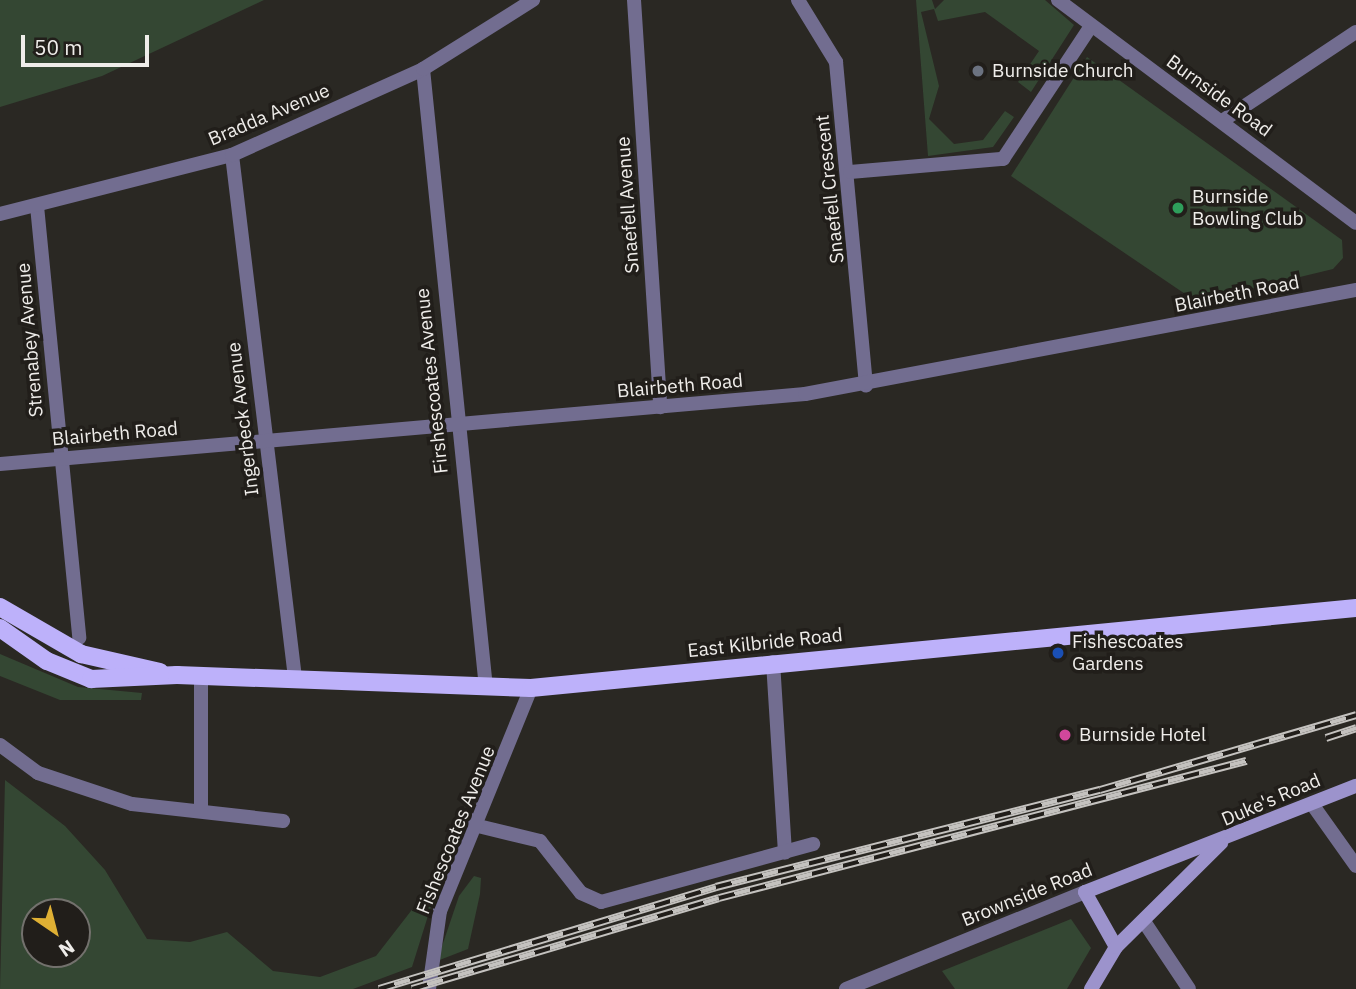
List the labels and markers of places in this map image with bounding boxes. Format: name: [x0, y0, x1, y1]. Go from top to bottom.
place label: Burnside Church: [992, 60, 1134, 82]
marker: Burnside Church: [970, 63, 986, 79]
place label: Burnside Bowling Club: [1192, 186, 1304, 230]
marker: Burnside Bowling Club: [1170, 200, 1186, 216]
place label: Fishescoates Gardens: [1072, 631, 1184, 675]
marker: Fishescoates Gardens: [1050, 645, 1066, 661]
place label: Burnside Hotel: [1079, 724, 1206, 746]
marker: Burnside Hotel: [1057, 727, 1073, 743]

